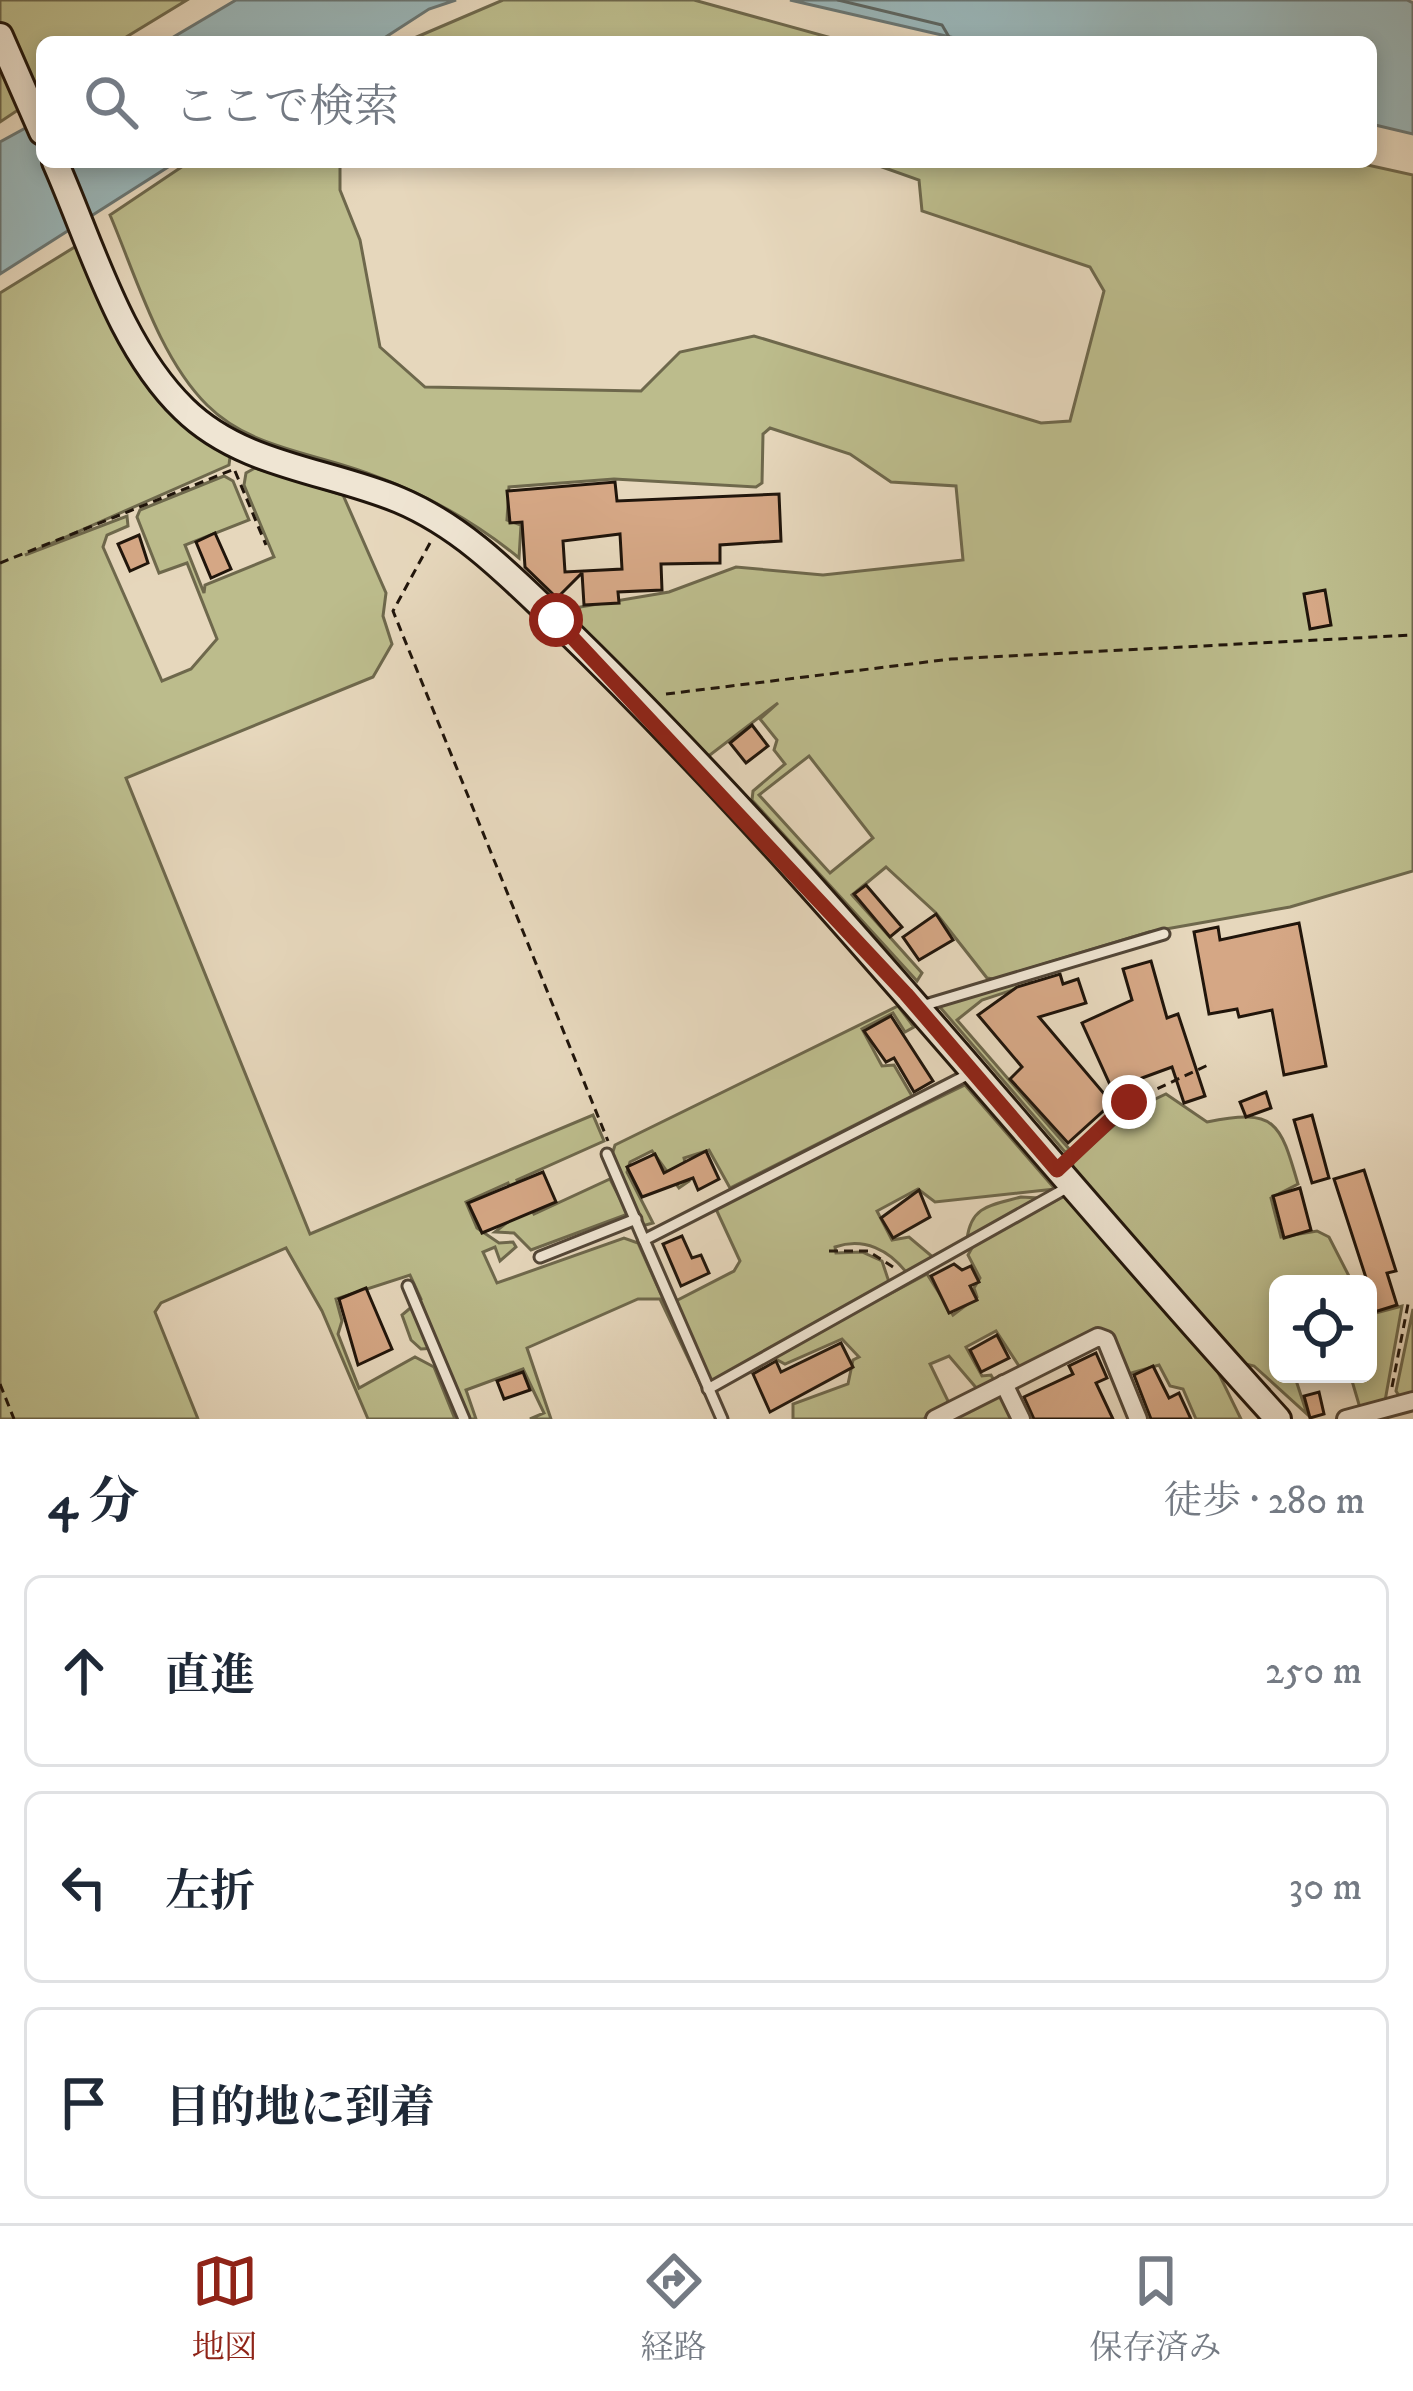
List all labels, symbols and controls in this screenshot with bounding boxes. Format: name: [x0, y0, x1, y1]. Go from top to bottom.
search box: [36, 36, 1377, 168]
icon: search: [78, 69, 144, 135]
text: ここで検索: [174, 80, 399, 136]
route start: [529, 593, 583, 647]
route end: [1102, 1075, 1156, 1129]
map controls: [1269, 1275, 1377, 1383]
button: locate: [1269, 1275, 1377, 1383]
text: 4 分: [48, 1471, 139, 1535]
text: 徒歩 · 280 m: [1164, 1477, 1365, 1526]
icon: ahead: [51, 1638, 117, 1704]
text: 250 m: [1265, 1647, 1362, 1696]
text: 直進: [165, 1649, 255, 1705]
icon: left: [51, 1854, 117, 1920]
text: 30 m: [1289, 1863, 1362, 1912]
text: 左折: [165, 1865, 255, 1921]
icon: arrive: [51, 2070, 117, 2136]
text: 目的地に到着: [165, 2081, 435, 2137]
tab: 地図: [192, 2248, 258, 2369]
tab: 経路: [641, 2248, 707, 2369]
tab: 保存済み: [1090, 2248, 1222, 2369]

